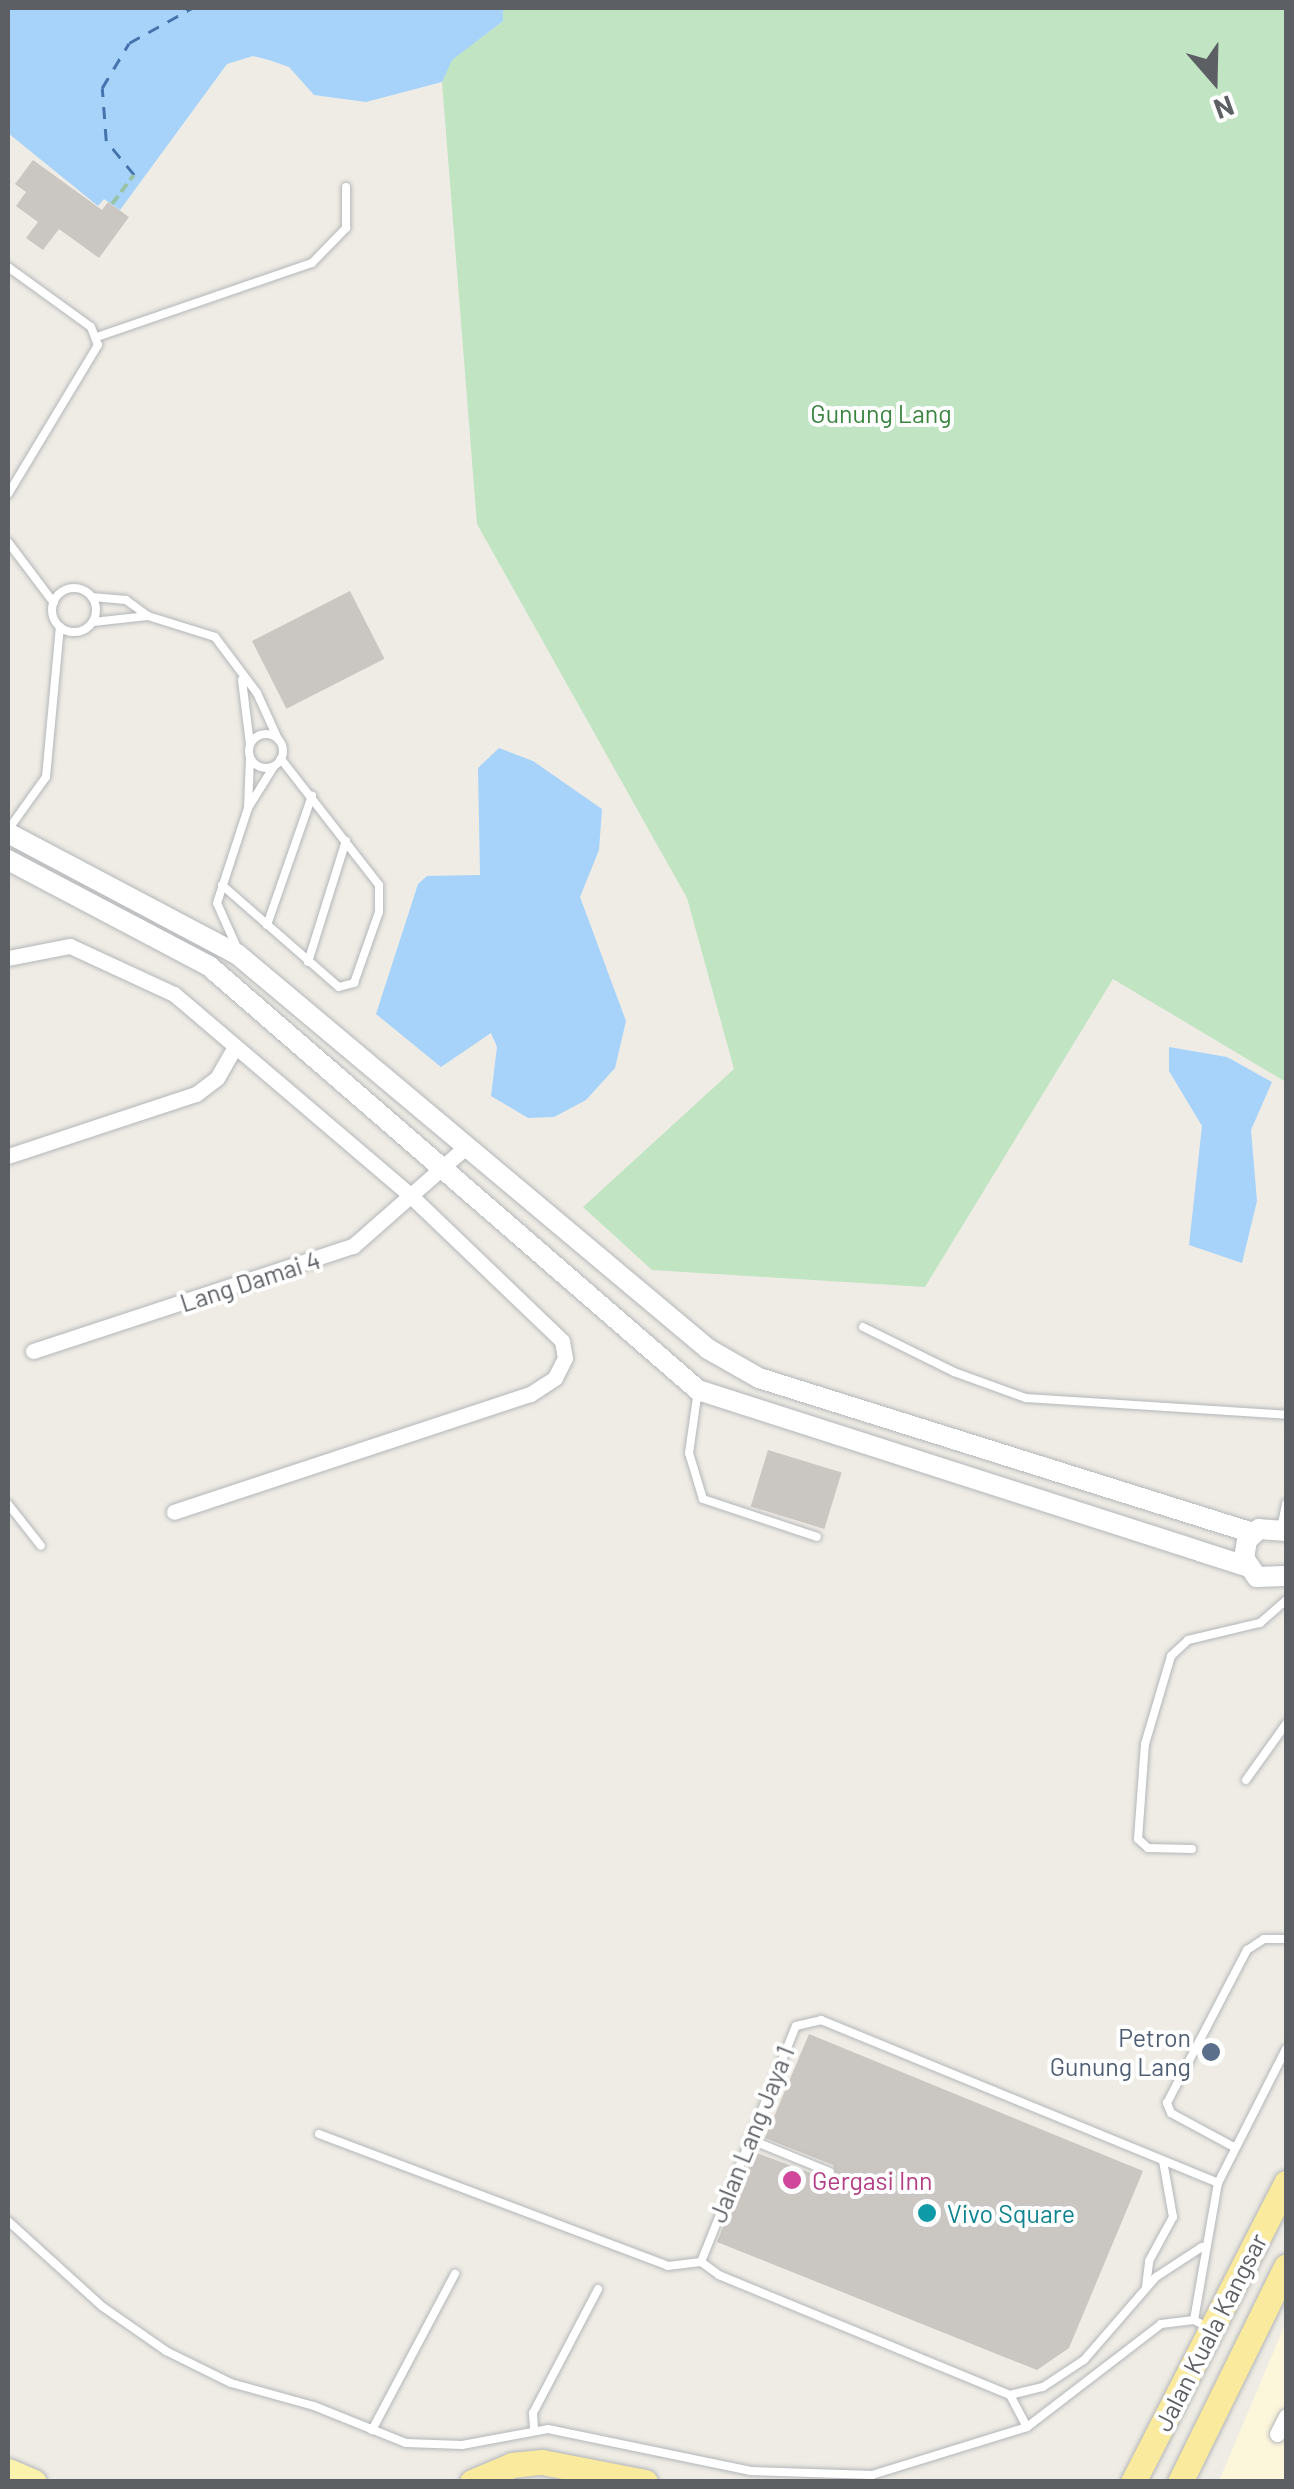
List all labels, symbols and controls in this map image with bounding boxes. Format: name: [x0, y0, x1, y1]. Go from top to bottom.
north arrow: [1164, 30, 1264, 130]
text: N: [1210, 89, 1239, 127]
park label: Gunung Lang: [810, 398, 952, 428]
street label: Lang Damai 4: [176, 1244, 324, 1318]
place label: Petron Gunung Lang: [1050, 2023, 1191, 2082]
street label: Jalan Lang Jaya 1: [702, 2041, 800, 2227]
marker: Petron Gunung Lang: [1200, 2041, 1222, 2063]
place label: Gergasi Inn: [812, 2165, 932, 2195]
marker: Gergasi Inn: [781, 2169, 803, 2191]
place label: Vivo Square: [947, 2198, 1075, 2228]
marker: Vivo Square: [916, 2202, 938, 2224]
street label: Jalan Kuala Kangsar: [1147, 2228, 1273, 2436]

